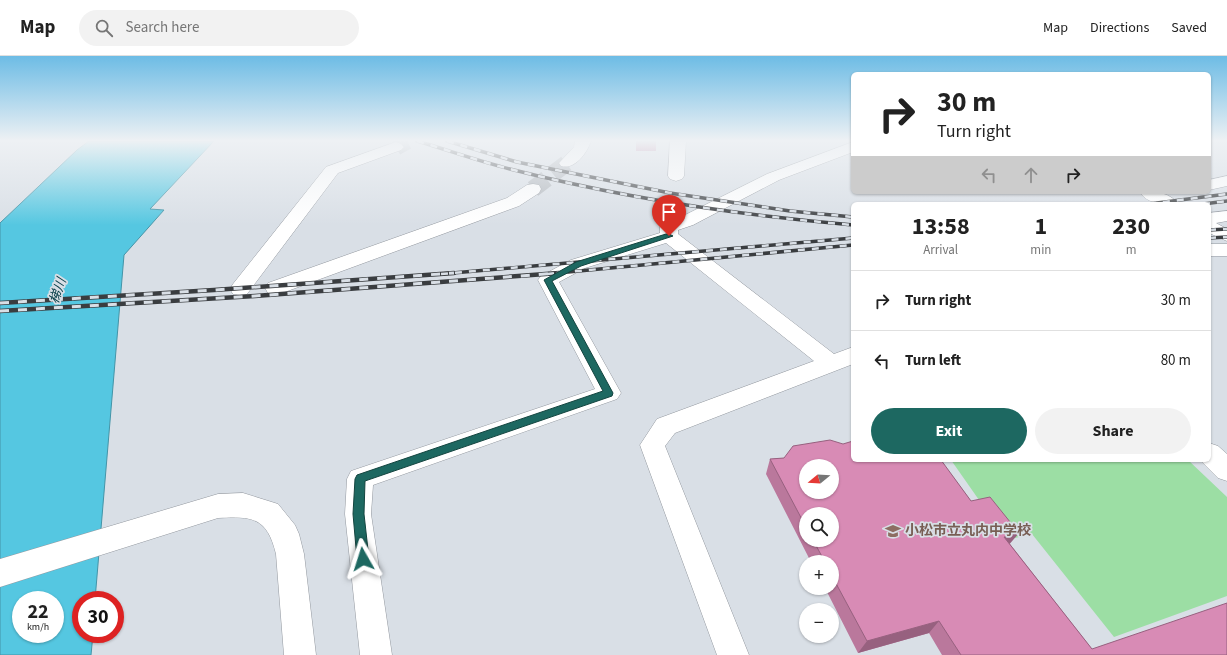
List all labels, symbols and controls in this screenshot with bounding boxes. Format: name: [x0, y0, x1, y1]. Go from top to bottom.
search box: [79, 10, 359, 46]
text: Map: [20, 14, 55, 41]
icon: search: [93, 17, 115, 39]
text: Search here: [125, 17, 199, 38]
text: Map: [1043, 18, 1068, 38]
text: Directions: [1090, 18, 1149, 38]
text: Saved: [1171, 18, 1207, 38]
text: 30 m: [937, 82, 996, 122]
icon: right: [871, 88, 923, 140]
text: Turn right: [937, 119, 1011, 144]
icon: left: [978, 164, 1000, 186]
icon: ahead: [1020, 164, 1042, 186]
icon: right: [1062, 164, 1084, 186]
pin: [652, 195, 686, 236]
icon: arrive: [658, 201, 680, 223]
text: 13:58: [912, 209, 970, 244]
text: 1: [1035, 209, 1047, 244]
text: 230: [1112, 209, 1150, 244]
text: Arrival: [923, 241, 958, 259]
text: min: [1030, 241, 1051, 259]
text: m: [1126, 241, 1137, 259]
water label: 梯川: [45, 274, 71, 306]
icon: right: [871, 290, 893, 312]
text: Turn right: [905, 290, 971, 311]
text: 30 m: [1161, 290, 1191, 311]
icon: left: [871, 350, 893, 372]
text: Turn left: [905, 350, 961, 371]
text: 80 m: [1161, 350, 1191, 371]
button: Exit: [871, 408, 1027, 454]
button: Share: [1035, 408, 1191, 454]
north arrow: [799, 459, 839, 499]
map controls: [799, 459, 839, 643]
button: search: [799, 507, 839, 547]
place label: 小松市立丸内中学校: [905, 521, 1031, 541]
school or university icon: 小松市立丸内中学校: [884, 522, 902, 540]
position arrow: [342, 538, 384, 580]
button: +: [799, 555, 839, 595]
speed limit sign: 30: [72, 591, 124, 643]
text: 22: [27, 598, 49, 626]
button: −: [799, 603, 839, 643]
text: km/h: [27, 620, 49, 634]

